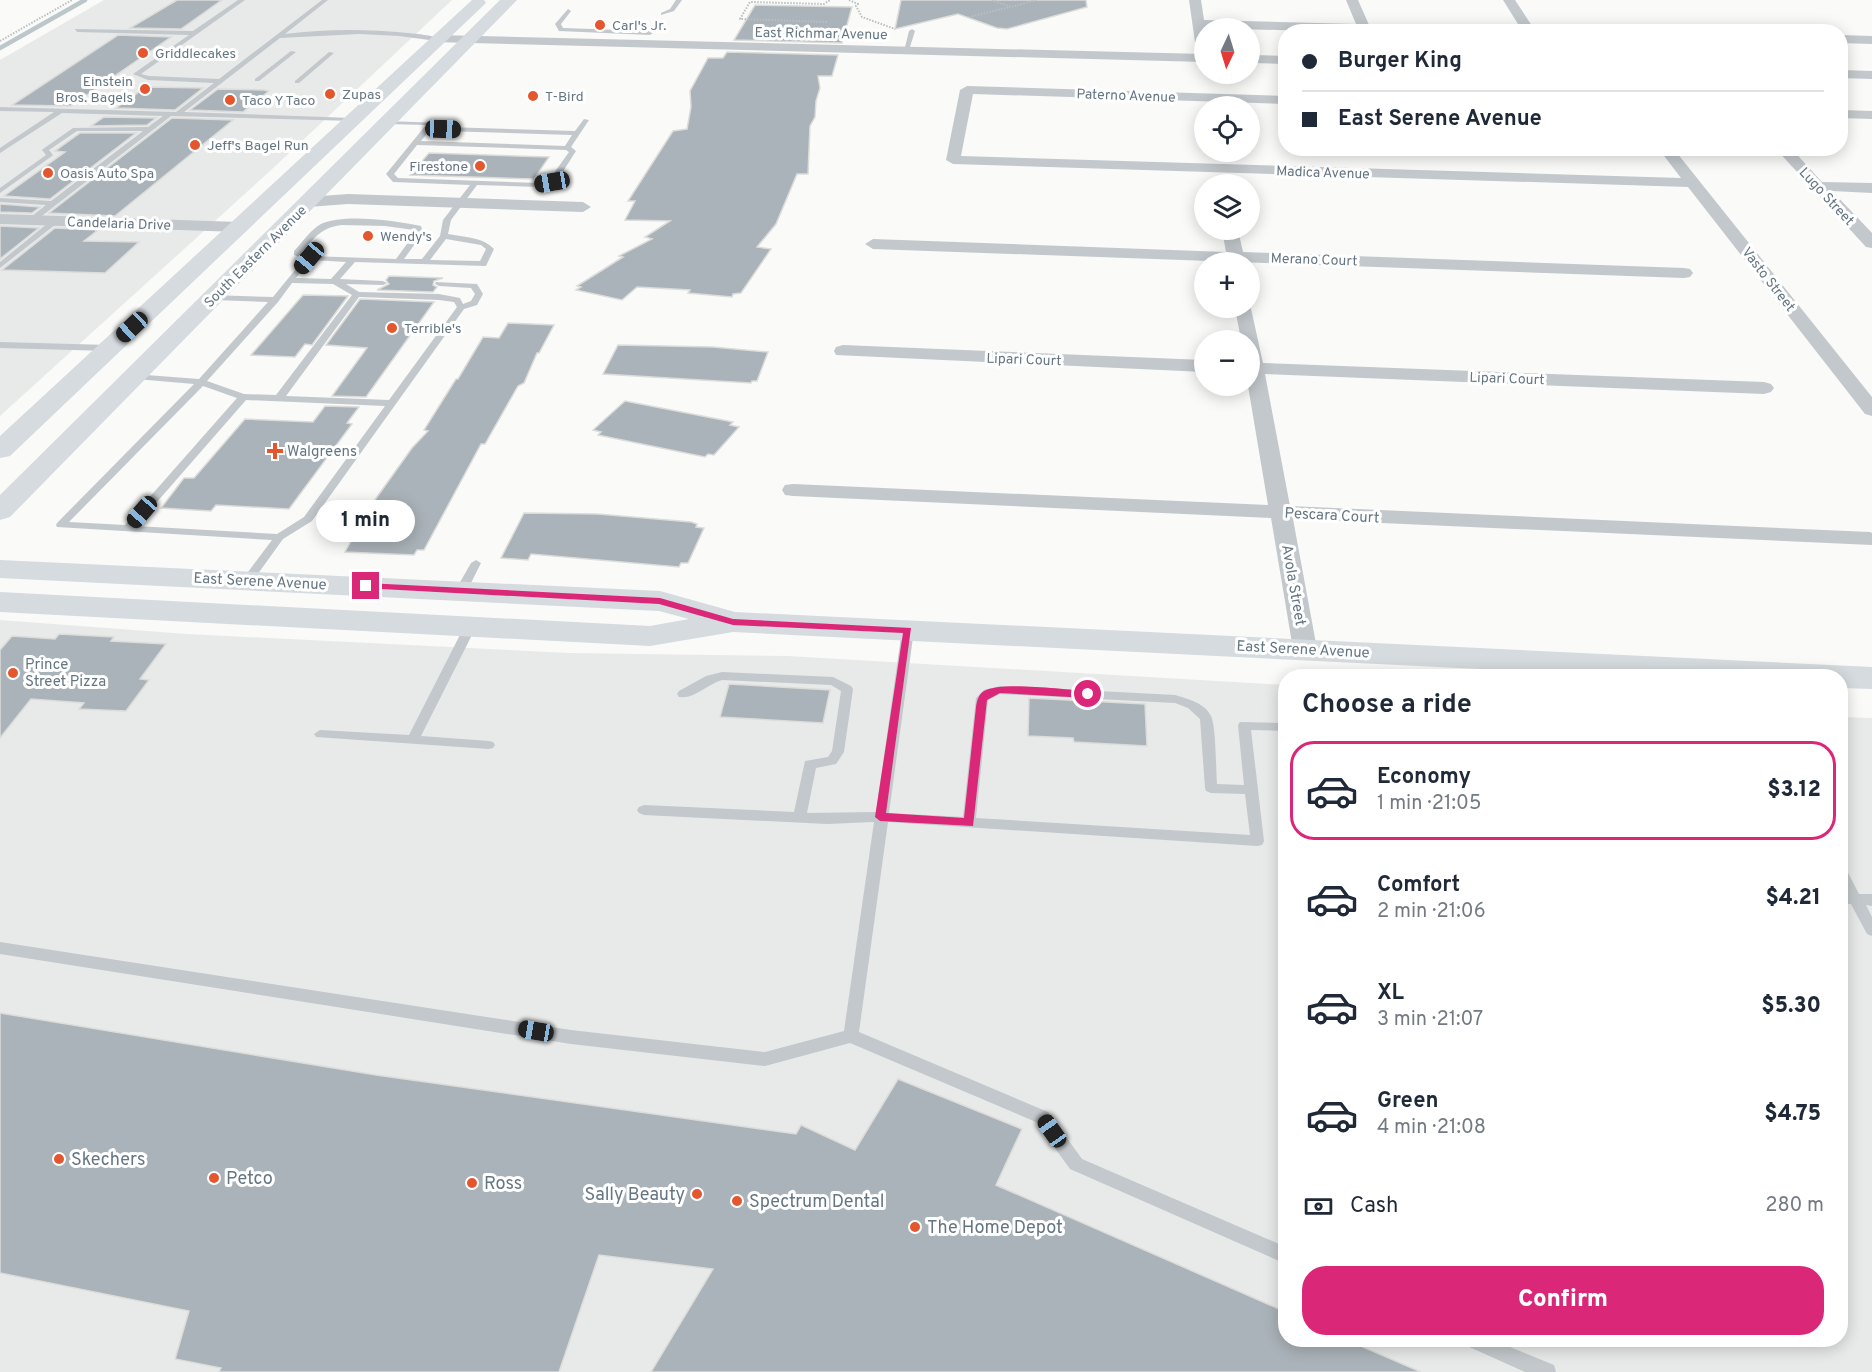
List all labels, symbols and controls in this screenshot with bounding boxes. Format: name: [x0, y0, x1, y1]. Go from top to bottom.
marker: Carl's Jr.: [593, 18, 607, 32]
place label: Carl's Jr.: [612, 18, 666, 35]
north arrow: [1194, 18, 1260, 84]
map controls: [1194, 18, 1260, 396]
street label: East Richmar Avenue: [754, 25, 888, 44]
marker: Griddlecakes: [136, 46, 150, 60]
place label: Griddlecakes: [155, 46, 236, 63]
text: Burger King: [1338, 48, 1462, 75]
place label: Einstein Bros. Bagels: [56, 74, 133, 107]
marker: Einstein Bros. Bagels: [138, 82, 152, 96]
street label: Paterno Avenue: [1076, 86, 1176, 107]
marker: Zupas: [323, 87, 337, 101]
place label: Zupas: [342, 87, 381, 104]
marker: T-Bird: [526, 89, 540, 103]
place label: T-Bird: [545, 89, 584, 106]
marker: Taco Y Taco: [223, 93, 237, 107]
place label: Taco Y Taco: [242, 93, 316, 110]
button: locate: [1194, 96, 1260, 162]
text: East Serene Avenue: [1338, 106, 1542, 133]
car: [425, 119, 461, 139]
marker: Jeff's Bagel Run: [188, 138, 202, 152]
place label: Jeff's Bagel Run: [207, 138, 309, 155]
place label: Firestone: [409, 159, 468, 176]
marker: Firestone: [473, 159, 487, 173]
street label: Madica Avenue: [1276, 163, 1370, 184]
street label: Lugo Street: [1795, 164, 1857, 230]
marker: Oasis Auto Spa: [41, 166, 55, 180]
place label: Oasis Auto Spa: [60, 166, 154, 183]
car: [533, 170, 571, 194]
button: layers: [1194, 174, 1260, 240]
street label: South Eastern Avenue: [201, 202, 311, 312]
street label: Candelaria Drive: [67, 214, 171, 235]
marker: Wendy's: [361, 229, 375, 243]
place label: Wendy's: [380, 229, 432, 246]
car: [291, 238, 327, 278]
street label: Vasto Street: [1737, 244, 1798, 315]
street label: Merano Court: [1270, 250, 1358, 271]
button: +: [1194, 252, 1260, 318]
car: [113, 308, 151, 346]
marker: Terrible's: [385, 321, 399, 335]
place label: Terrible's: [404, 321, 462, 338]
button: −: [1194, 330, 1260, 396]
street label: Lipari Court: [986, 351, 1062, 370]
street label: Lipari Court: [1469, 370, 1545, 389]
place label: Walgreens: [287, 443, 357, 462]
marker: Walgreens: [268, 444, 282, 458]
car: [123, 493, 161, 531]
callout: 1 min: [316, 499, 416, 541]
street label: Pescara Court: [1284, 505, 1380, 528]
text: 1 min: [341, 508, 390, 534]
street label: Avola Street: [1276, 543, 1309, 627]
street label: East Serene Avenue: [193, 570, 327, 595]
route end: [352, 572, 379, 599]
street label: East Serene Avenue: [1236, 638, 1370, 663]
place label: Prince Street Pizza: [25, 656, 106, 692]
marker: Prince Street Pizza: [6, 666, 20, 680]
route start: [1074, 680, 1101, 707]
text: Choose a ride: [1302, 688, 1472, 722]
icon: car: [1305, 764, 1359, 818]
text: Economy: [1377, 764, 1471, 791]
text: $3.12: [1767, 777, 1821, 804]
text: 1 min · 21:05: [1377, 791, 1481, 817]
icon: car: [1305, 872, 1359, 926]
text: Comfort: [1377, 872, 1460, 899]
text: $4.21: [1765, 885, 1821, 912]
text: 2 min · 21:06: [1377, 899, 1486, 925]
icon: car: [1305, 980, 1359, 1034]
text: XL: [1377, 980, 1404, 1007]
text: $5.30: [1761, 993, 1821, 1020]
text: 3 min · 21:07: [1377, 1007, 1483, 1033]
car: [517, 1019, 555, 1043]
icon: car: [1305, 1088, 1359, 1142]
text: Green: [1377, 1088, 1439, 1115]
text: $4.75: [1764, 1101, 1821, 1128]
car: [1034, 1111, 1070, 1151]
text: 4 min · 21:08: [1377, 1115, 1486, 1141]
place label: Skechers: [71, 1149, 145, 1172]
marker: Skechers: [52, 1152, 66, 1166]
place label: Petco: [226, 1168, 273, 1191]
marker: Petco: [207, 1171, 221, 1185]
place label: Ross: [484, 1173, 522, 1196]
marker: Ross: [465, 1176, 479, 1190]
place label: Sally Beauty: [584, 1184, 685, 1207]
marker: Sally Beauty: [690, 1187, 704, 1201]
icon: cash: [1302, 1190, 1335, 1223]
place label: Spectrum Dental: [749, 1191, 884, 1214]
text: Cash: [1350, 1193, 1399, 1220]
text: 280 m: [1765, 1193, 1824, 1219]
marker: Spectrum Dental: [730, 1194, 744, 1208]
place label: The Home Depot: [927, 1217, 1063, 1240]
marker: The Home Depot: [908, 1220, 922, 1234]
button: Confirm: [1302, 1266, 1824, 1335]

